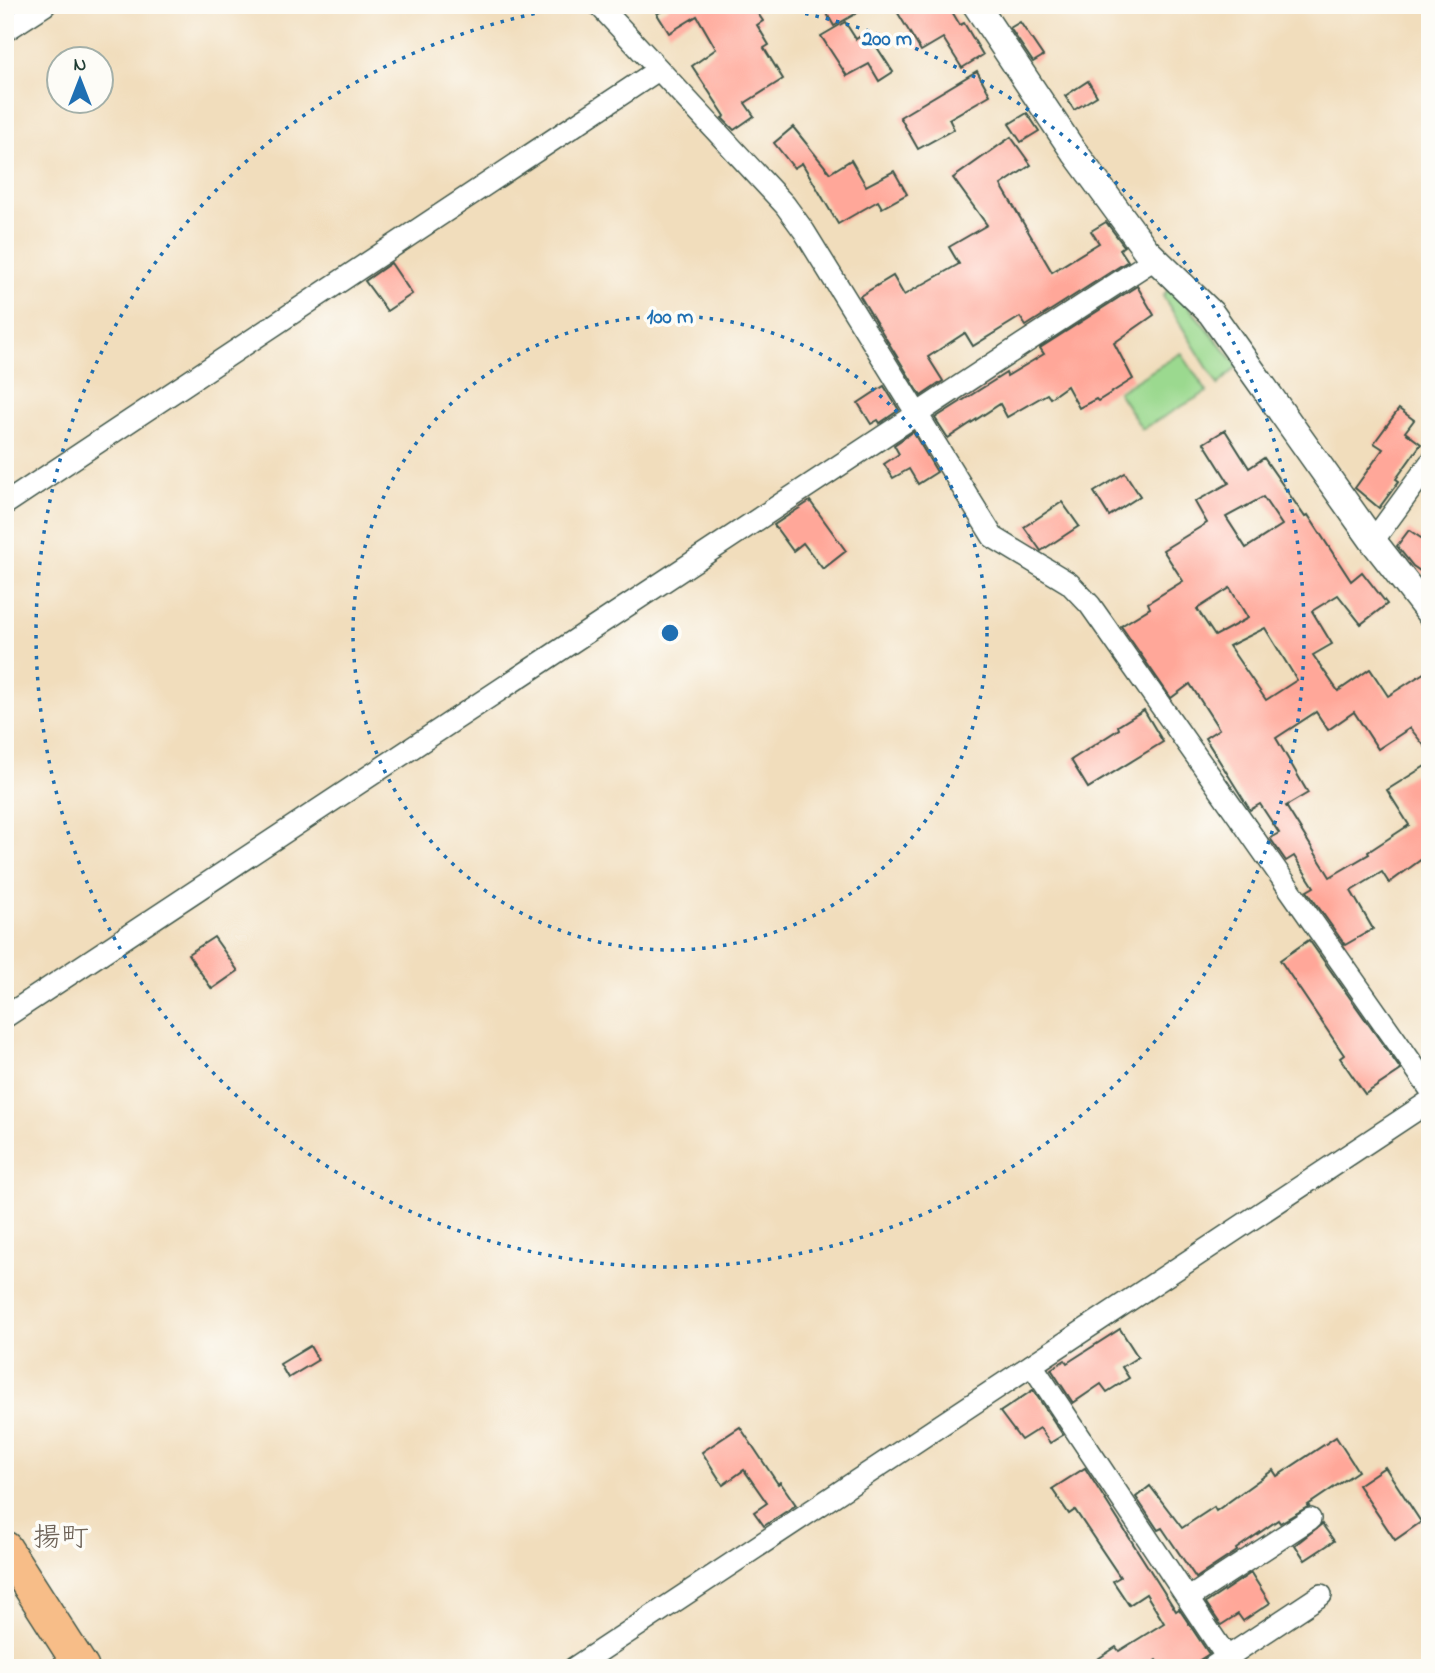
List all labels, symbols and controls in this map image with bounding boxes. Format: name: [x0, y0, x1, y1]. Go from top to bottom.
text: 200 m: [861, 25, 912, 55]
north arrow: [46, 46, 116, 116]
text: N: [74, 52, 87, 79]
text: 100 m: [647, 303, 693, 333]
centre of rings: [658, 621, 682, 645]
district label: 揚町: [33, 1519, 89, 1560]

